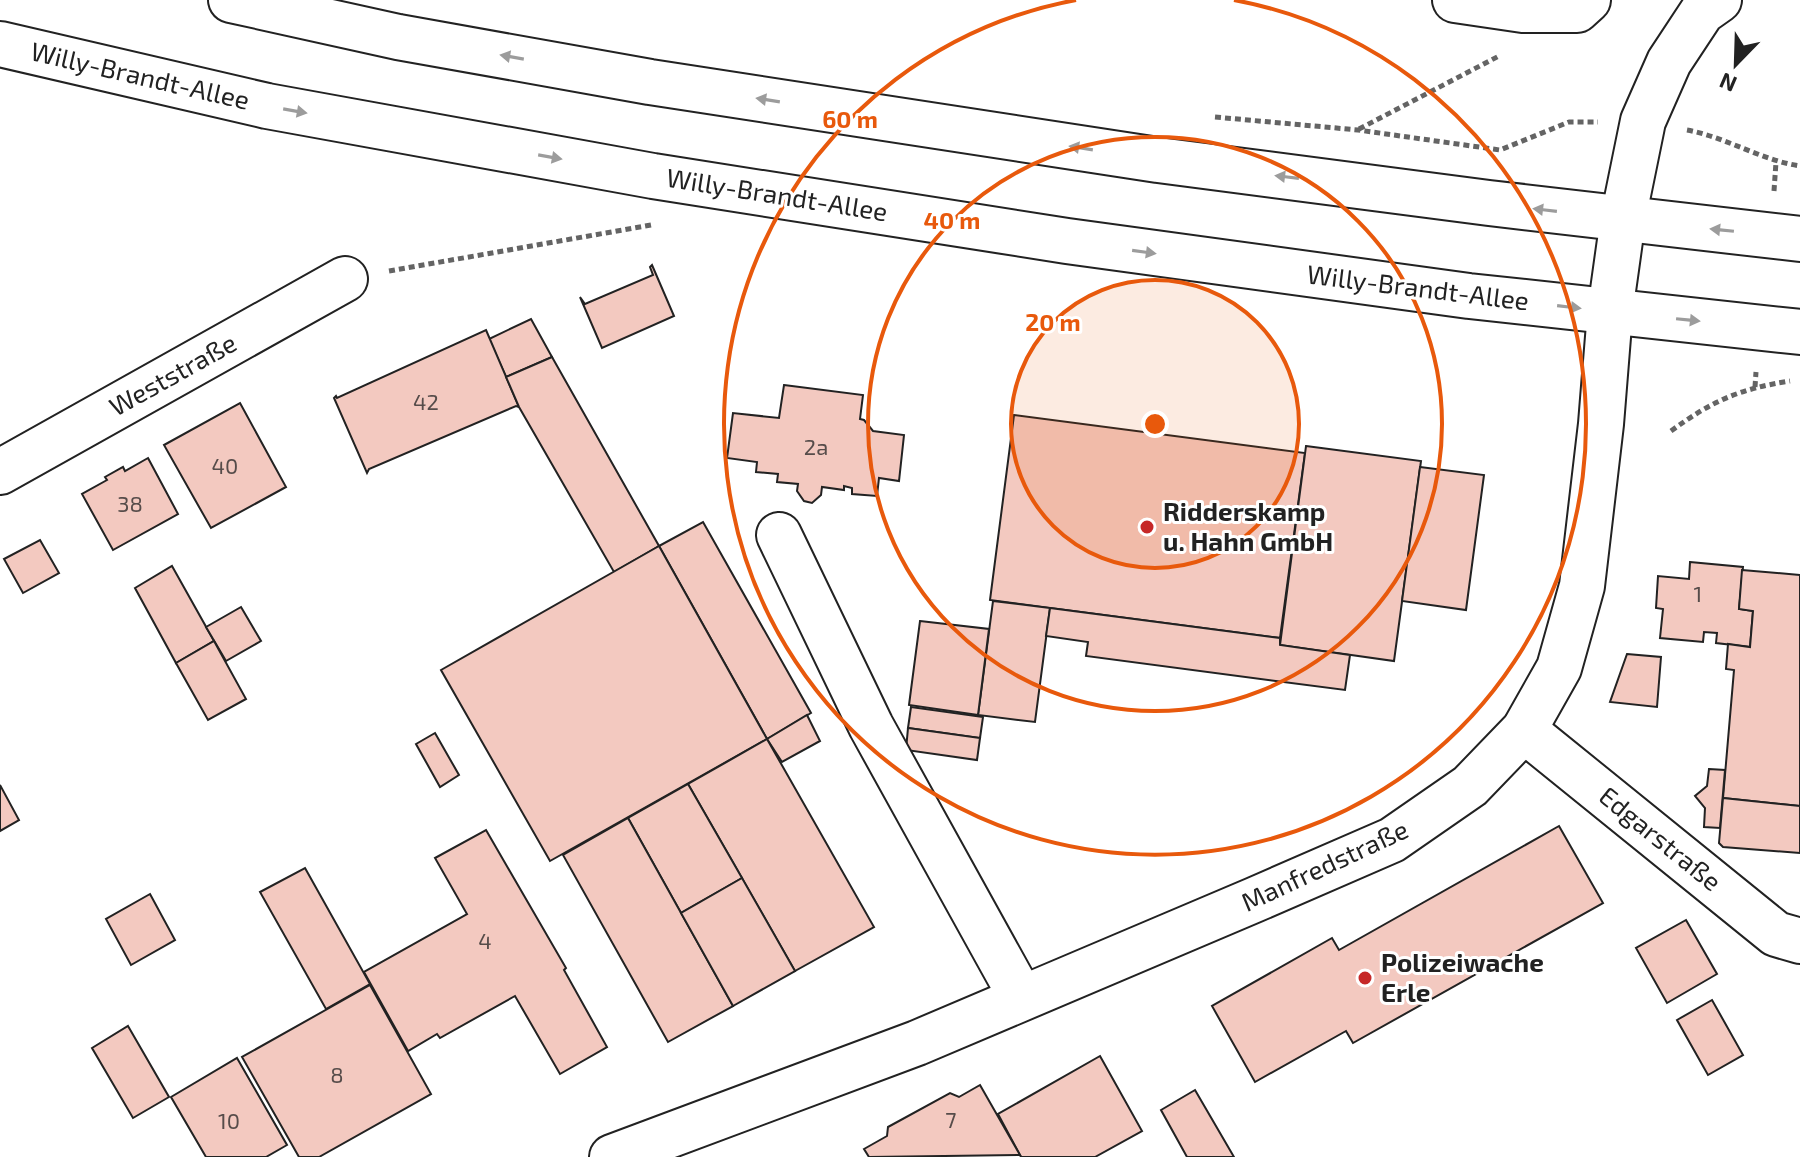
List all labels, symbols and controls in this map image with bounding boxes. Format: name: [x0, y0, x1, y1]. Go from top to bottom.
north arrow: [1696, 24, 1776, 104]
street label: Willy-Brandt-Allee: [28, 34, 253, 115]
one-way arrow: [499, 51, 524, 63]
text: N: [1715, 68, 1740, 98]
one-way arrow: [755, 93, 780, 106]
text: 60 m: [822, 104, 878, 133]
one-way arrow: [282, 105, 307, 117]
one-way arrow: [1068, 141, 1093, 154]
one-way arrow: [538, 152, 563, 164]
street label: Willy-Brandt-Allee: [665, 161, 890, 226]
one-way arrow: [1275, 170, 1300, 183]
one-way arrow: [1532, 203, 1557, 216]
text: 40 m: [924, 205, 980, 234]
one-way arrow: [1710, 224, 1735, 237]
one-way arrow: [1132, 246, 1157, 259]
street label: Willy-Brandt-Allee: [1305, 258, 1531, 316]
one-way arrow: [1557, 301, 1582, 314]
text: 20 m: [1025, 307, 1081, 336]
one-way arrow: [1676, 314, 1701, 327]
street label: Weststraße: [103, 326, 241, 421]
house number: 42: [413, 388, 439, 414]
centre of rings: [1141, 410, 1169, 438]
house number: 2a: [804, 433, 828, 459]
house number: 40: [212, 452, 238, 478]
house number: 38: [117, 490, 143, 516]
place label: Ridderskamp u. Hahn GmbH: [1163, 495, 1333, 556]
marker: Ridderskamp u. Hahn GmbH: [1138, 518, 1156, 536]
house number: 1: [1694, 580, 1702, 606]
street label: Edgarstraße: [1594, 779, 1728, 896]
street label: Manfredstraße: [1236, 812, 1413, 917]
house number: 4: [478, 927, 492, 953]
place label: Polizeiwache Erle: [1381, 946, 1544, 1007]
marker: Polizeiwache Erle: [1356, 969, 1374, 987]
house number: 8: [330, 1061, 344, 1087]
house number: 7: [945, 1106, 957, 1132]
house number: 10: [218, 1107, 240, 1133]

